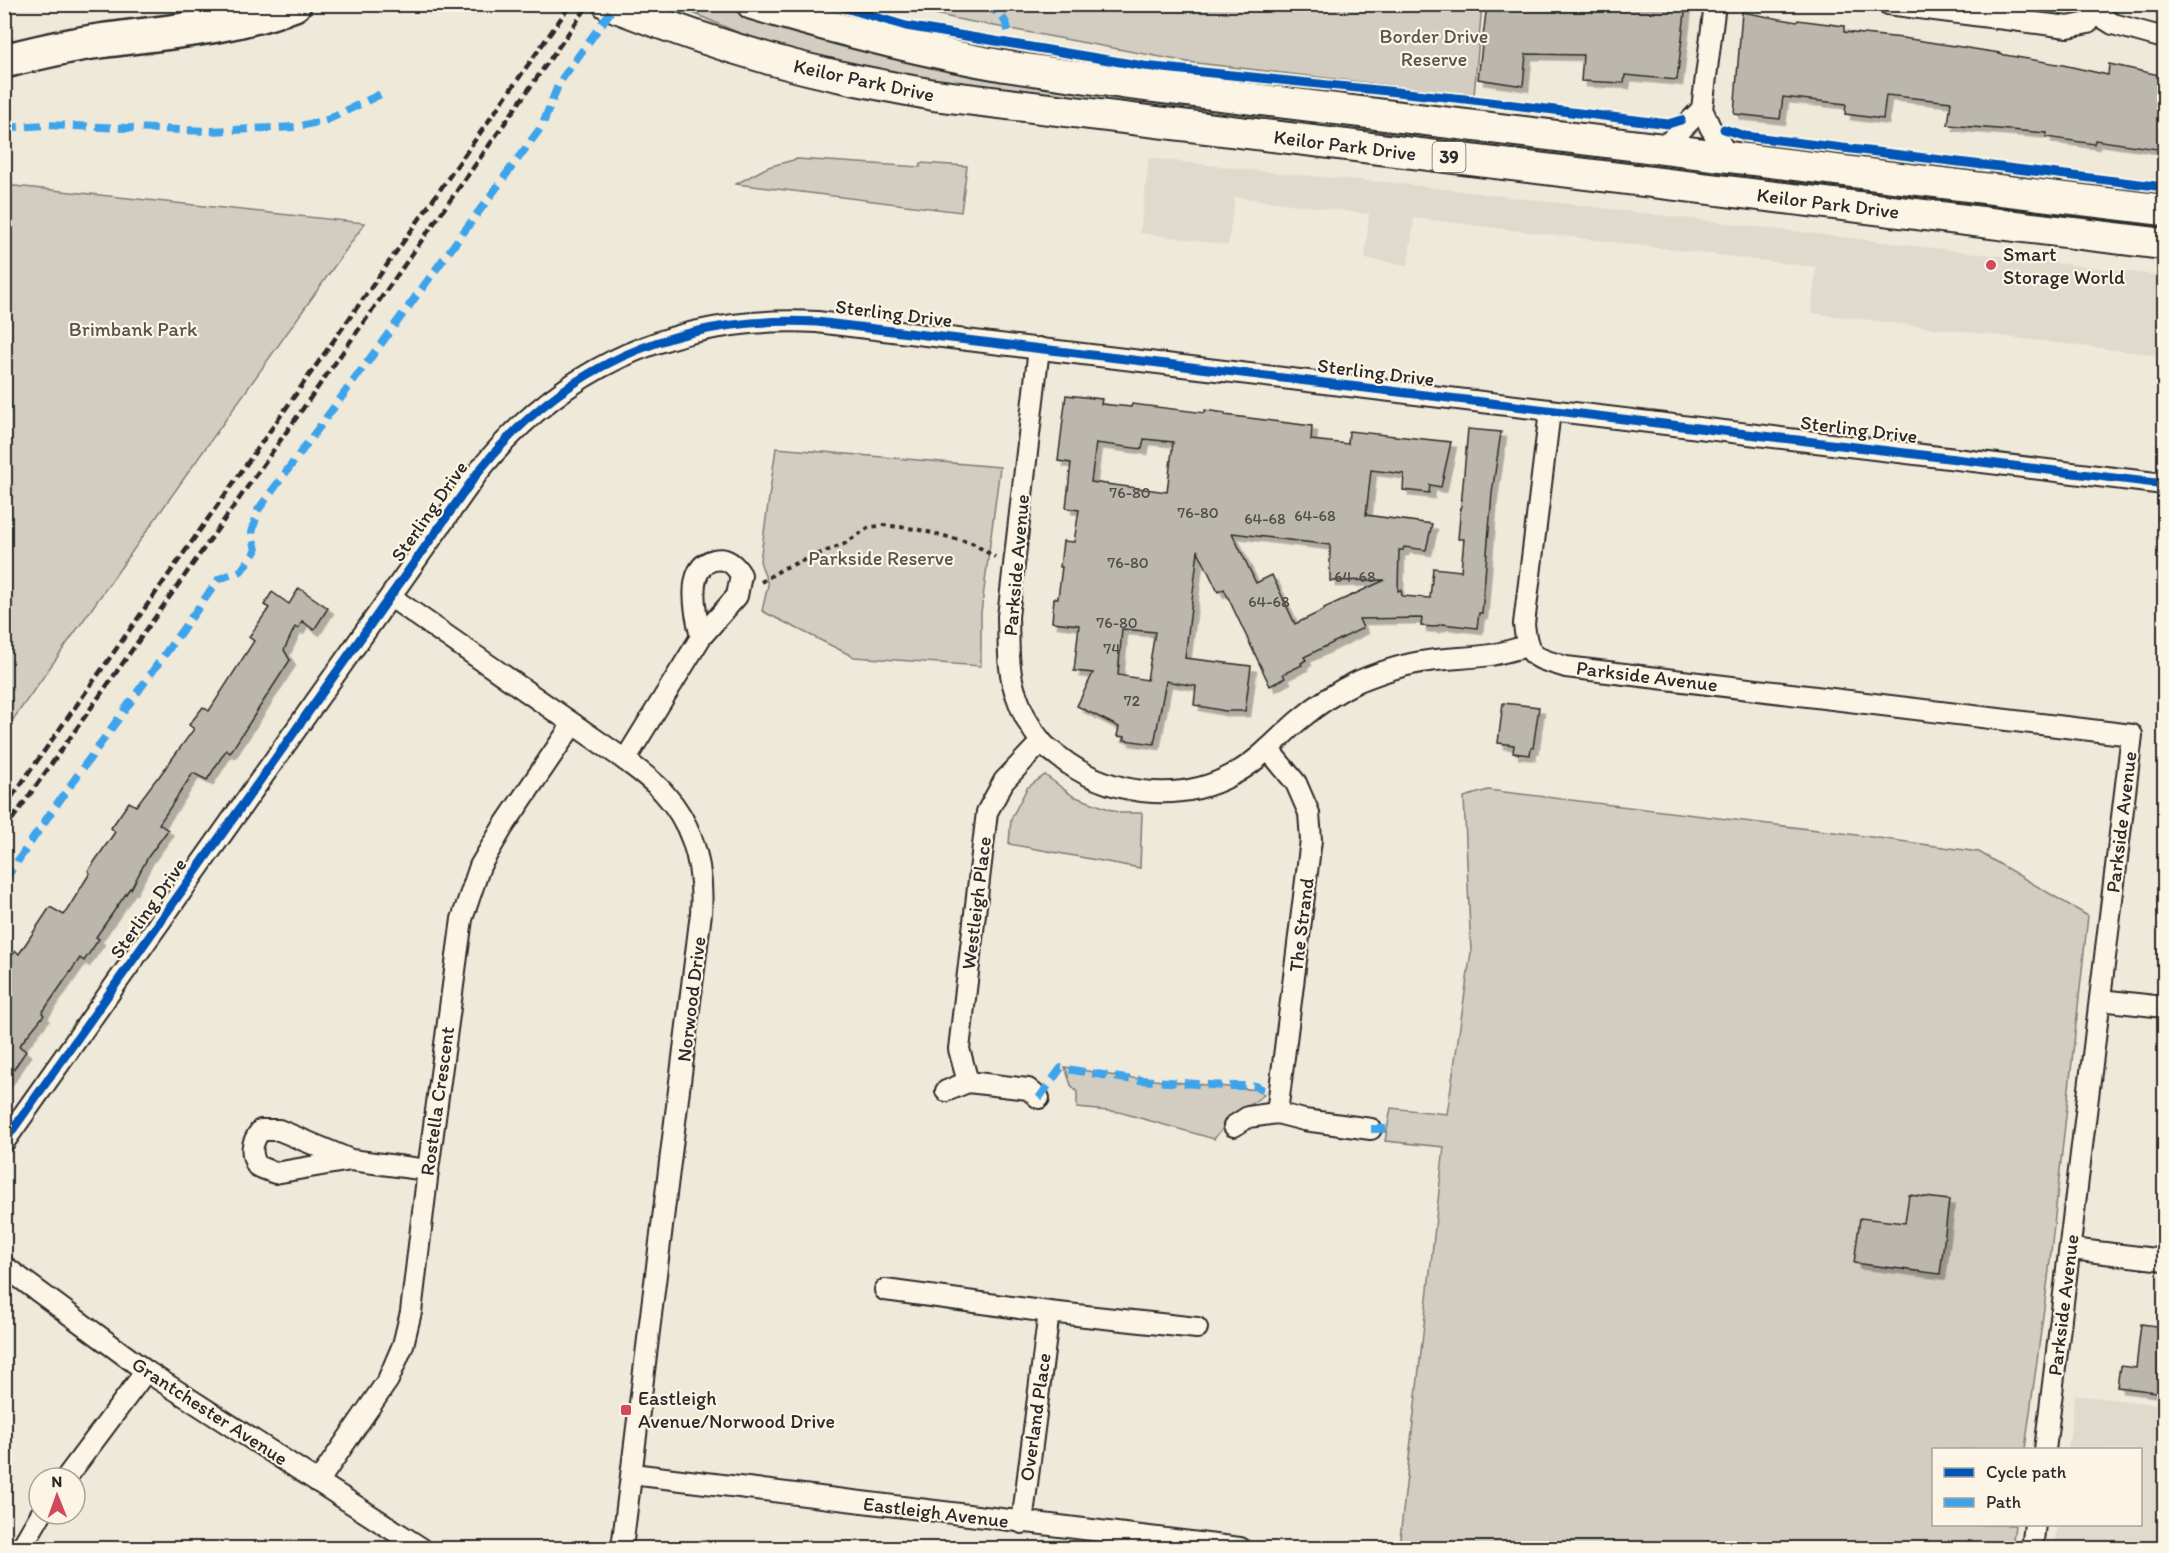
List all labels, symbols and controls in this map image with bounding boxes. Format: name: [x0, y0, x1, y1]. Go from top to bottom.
park label: Border Drive Reserve: [1380, 24, 1488, 71]
street label: Keilor Park Drive: [791, 53, 937, 107]
street label: Keilor Park Drive: [1272, 124, 1418, 166]
road number: 39: [1432, 142, 1466, 172]
street label: Keilor Park Drive: [1755, 182, 1901, 224]
place label: Smart Storage World: [2003, 242, 2125, 289]
marker: Smart Storage World: [1984, 258, 1998, 272]
street label: Sterling Drive: [834, 294, 954, 332]
park label: Brimbank Park: [69, 317, 198, 341]
street label: Sterling Drive: [1316, 353, 1436, 391]
street label: Sterling Drive: [1799, 410, 1919, 448]
street label: Sterling Drive: [385, 456, 473, 566]
house number: 76-80: [1109, 483, 1151, 502]
street label: Parkside Avenue: [998, 493, 1034, 637]
house number: 76-80: [1177, 503, 1219, 522]
house number: 64-68: [1294, 506, 1336, 525]
house number: 64-68: [1244, 509, 1286, 528]
park label: Parkside Reserve: [808, 546, 954, 570]
house number: 76-80: [1107, 553, 1149, 572]
house number: 64-68: [1334, 567, 1376, 586]
house number: 64-68: [1248, 592, 1290, 611]
house number: 76-80: [1096, 613, 1138, 632]
house number: 74: [1103, 639, 1121, 658]
street label: Parkside Avenue: [1575, 655, 1719, 697]
house number: 72: [1124, 691, 1141, 710]
street label: Parkside Avenue: [2100, 750, 2142, 894]
street label: Westleigh Place: [956, 835, 996, 971]
street label: Sterling Drive: [104, 853, 192, 963]
street label: The Strand: [1283, 876, 1319, 973]
street label: Norwood Drive: [671, 935, 711, 1063]
street label: Rostella Crescent: [415, 1025, 459, 1177]
street label: Parkside Avenue: [2042, 1233, 2084, 1377]
street label: Overland Place: [1014, 1351, 1056, 1483]
street label: Grantchester Avenue: [128, 1352, 292, 1470]
place label: Eastleigh Avenue/Norwood Drive: [638, 1386, 835, 1433]
marker: Eastleigh Avenue/Norwood Drive: [619, 1403, 633, 1417]
legend: [1932, 1448, 2142, 1526]
text: Cycle path: [1986, 1461, 2067, 1483]
north arrow: [27, 1466, 87, 1526]
text: N: [51, 1472, 62, 1491]
street label: Eastleigh Avenue: [862, 1491, 1010, 1533]
text: Path: [1986, 1491, 2021, 1513]

